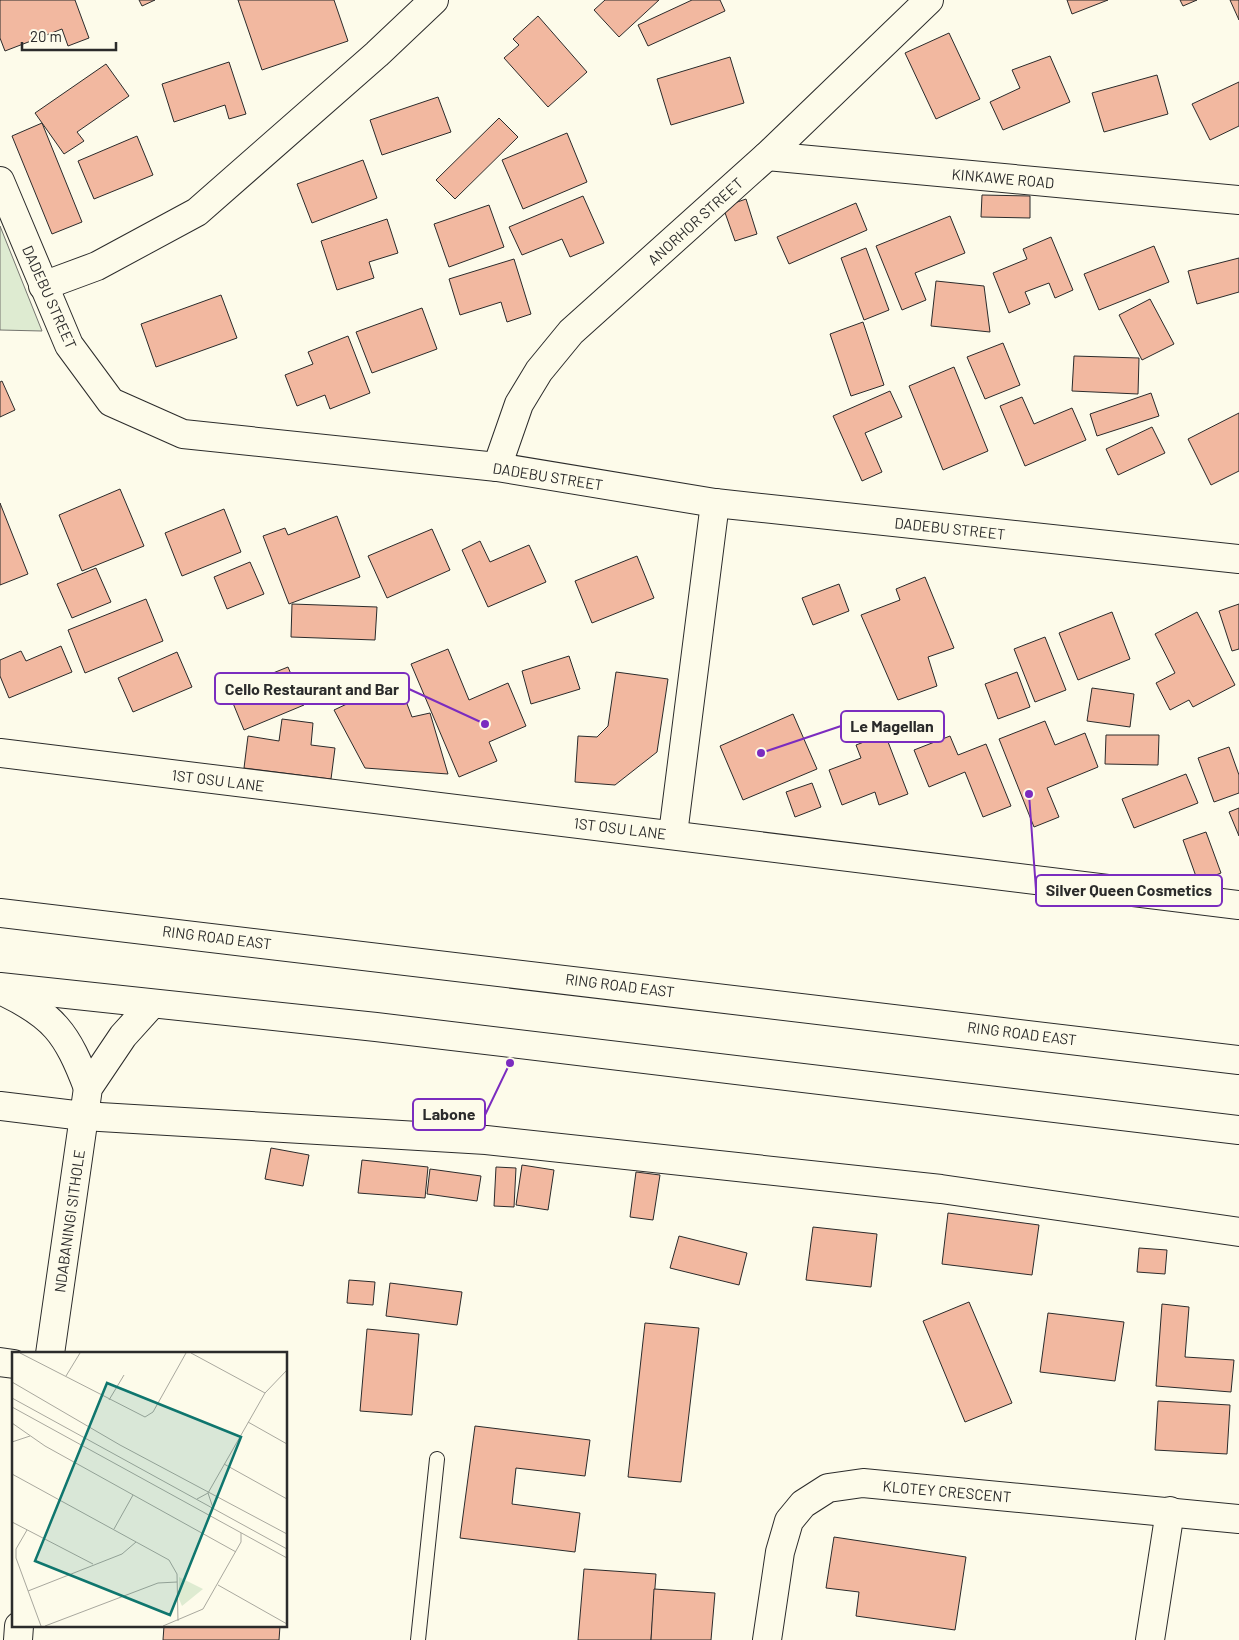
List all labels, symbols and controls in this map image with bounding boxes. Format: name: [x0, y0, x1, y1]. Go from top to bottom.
scale bar: [22, 20, 116, 52]
text: 20 m: [30, 27, 62, 45]
street label: KINKAWE ROAD: [951, 165, 1055, 191]
street label: ANORHOR STREET: [644, 174, 746, 268]
street label: DADEBU STREET: [19, 242, 81, 352]
street label: DADEBU STREET: [492, 458, 604, 494]
street label: DADEBU STREET: [894, 513, 1006, 543]
callout: Cello Restaurant and Bar: [215, 673, 409, 704]
text: Cello Restaurant and Bar: [225, 679, 399, 698]
callout: Le Magellan: [841, 711, 944, 742]
text: Le Magellan: [850, 716, 934, 735]
street label: 1ST OSU LANE: [171, 765, 265, 795]
street label: 1ST OSU LANE: [573, 813, 667, 843]
callout: Silver Queen Cosmetics: [1036, 875, 1222, 906]
text: Silver Queen Cosmetics: [1046, 880, 1212, 899]
street label: RING ROAD EAST: [161, 921, 273, 953]
street label: RING ROAD EAST: [564, 969, 676, 1001]
street label: RING ROAD EAST: [966, 1017, 1078, 1049]
callout: Labone: [413, 1099, 485, 1130]
text: Labone: [423, 1104, 476, 1123]
street label: NDABANINGI SITHOLE: [50, 1148, 88, 1294]
inset map: [12, 1352, 288, 1628]
street label: KLOTEY CRESCENT: [882, 1476, 1012, 1506]

